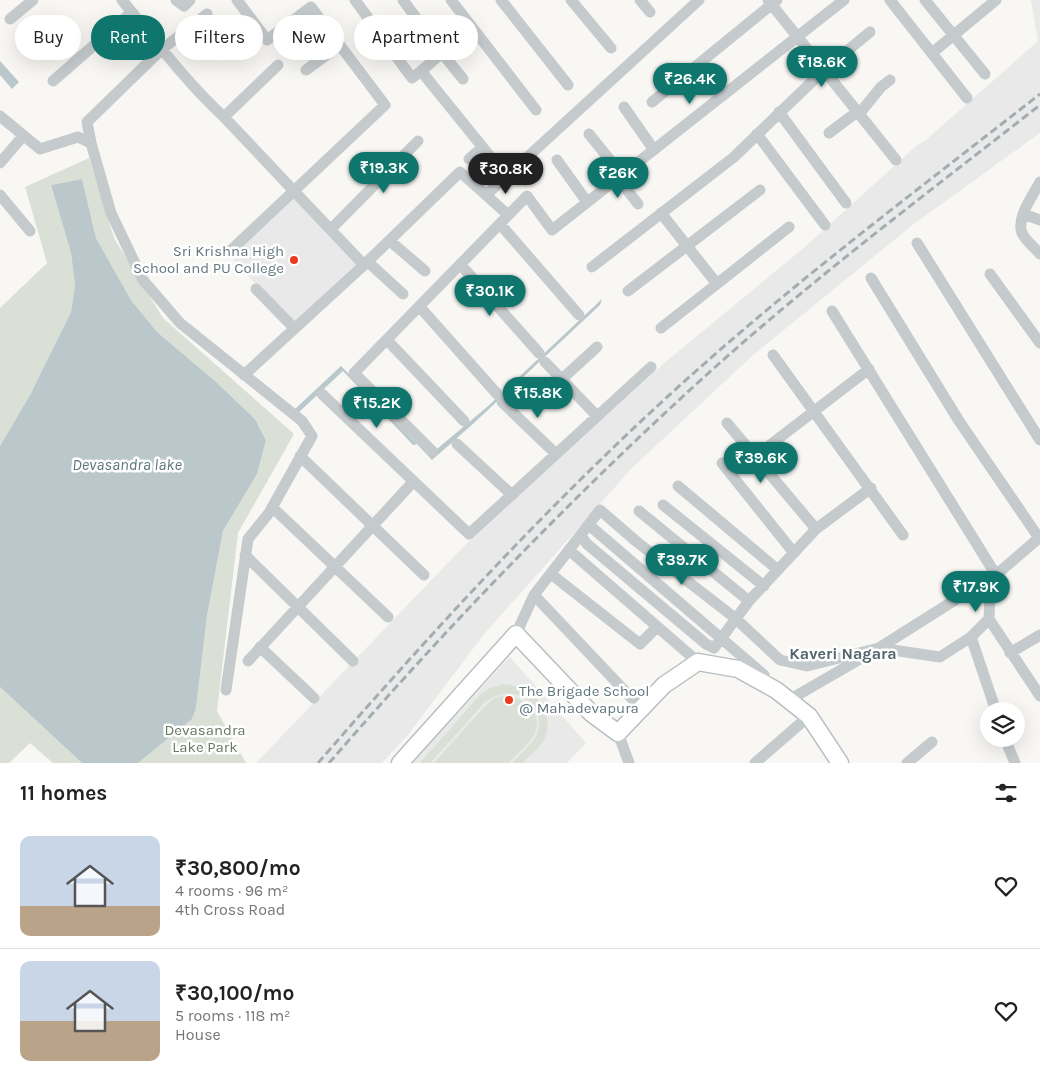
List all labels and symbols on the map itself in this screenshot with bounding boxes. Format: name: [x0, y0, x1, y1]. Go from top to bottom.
pin: ₹18.6K: [781, 46, 863, 88]
pin: ₹26.4K: [649, 62, 731, 105]
pin: ₹19.3K: [343, 152, 425, 194]
pin: ₹30.8K: [465, 152, 547, 195]
pin: ₹26K: [588, 156, 648, 199]
place label: Sri Krishna High School and PU College: [133, 242, 284, 277]
marker: Sri Krishna High School and PU College: [288, 254, 300, 266]
pin: ₹30.1K: [449, 274, 531, 317]
pin: ₹15.8K: [497, 376, 579, 419]
pin: ₹15.2K: [336, 386, 418, 429]
pin: ₹39.6K: [720, 442, 802, 484]
water label: Devasandra lake: [72, 455, 182, 474]
pin: ₹39.7K: [641, 544, 723, 586]
pin: ₹17.9K: [935, 570, 1017, 613]
district label: Kaveri Nagara: [789, 644, 897, 663]
place label: The Brigade School @ Mahadevapura: [519, 682, 649, 717]
marker: The Brigade School @ Mahadevapura: [503, 694, 515, 706]
park label: Devasandra Lake Park: [164, 721, 246, 756]

